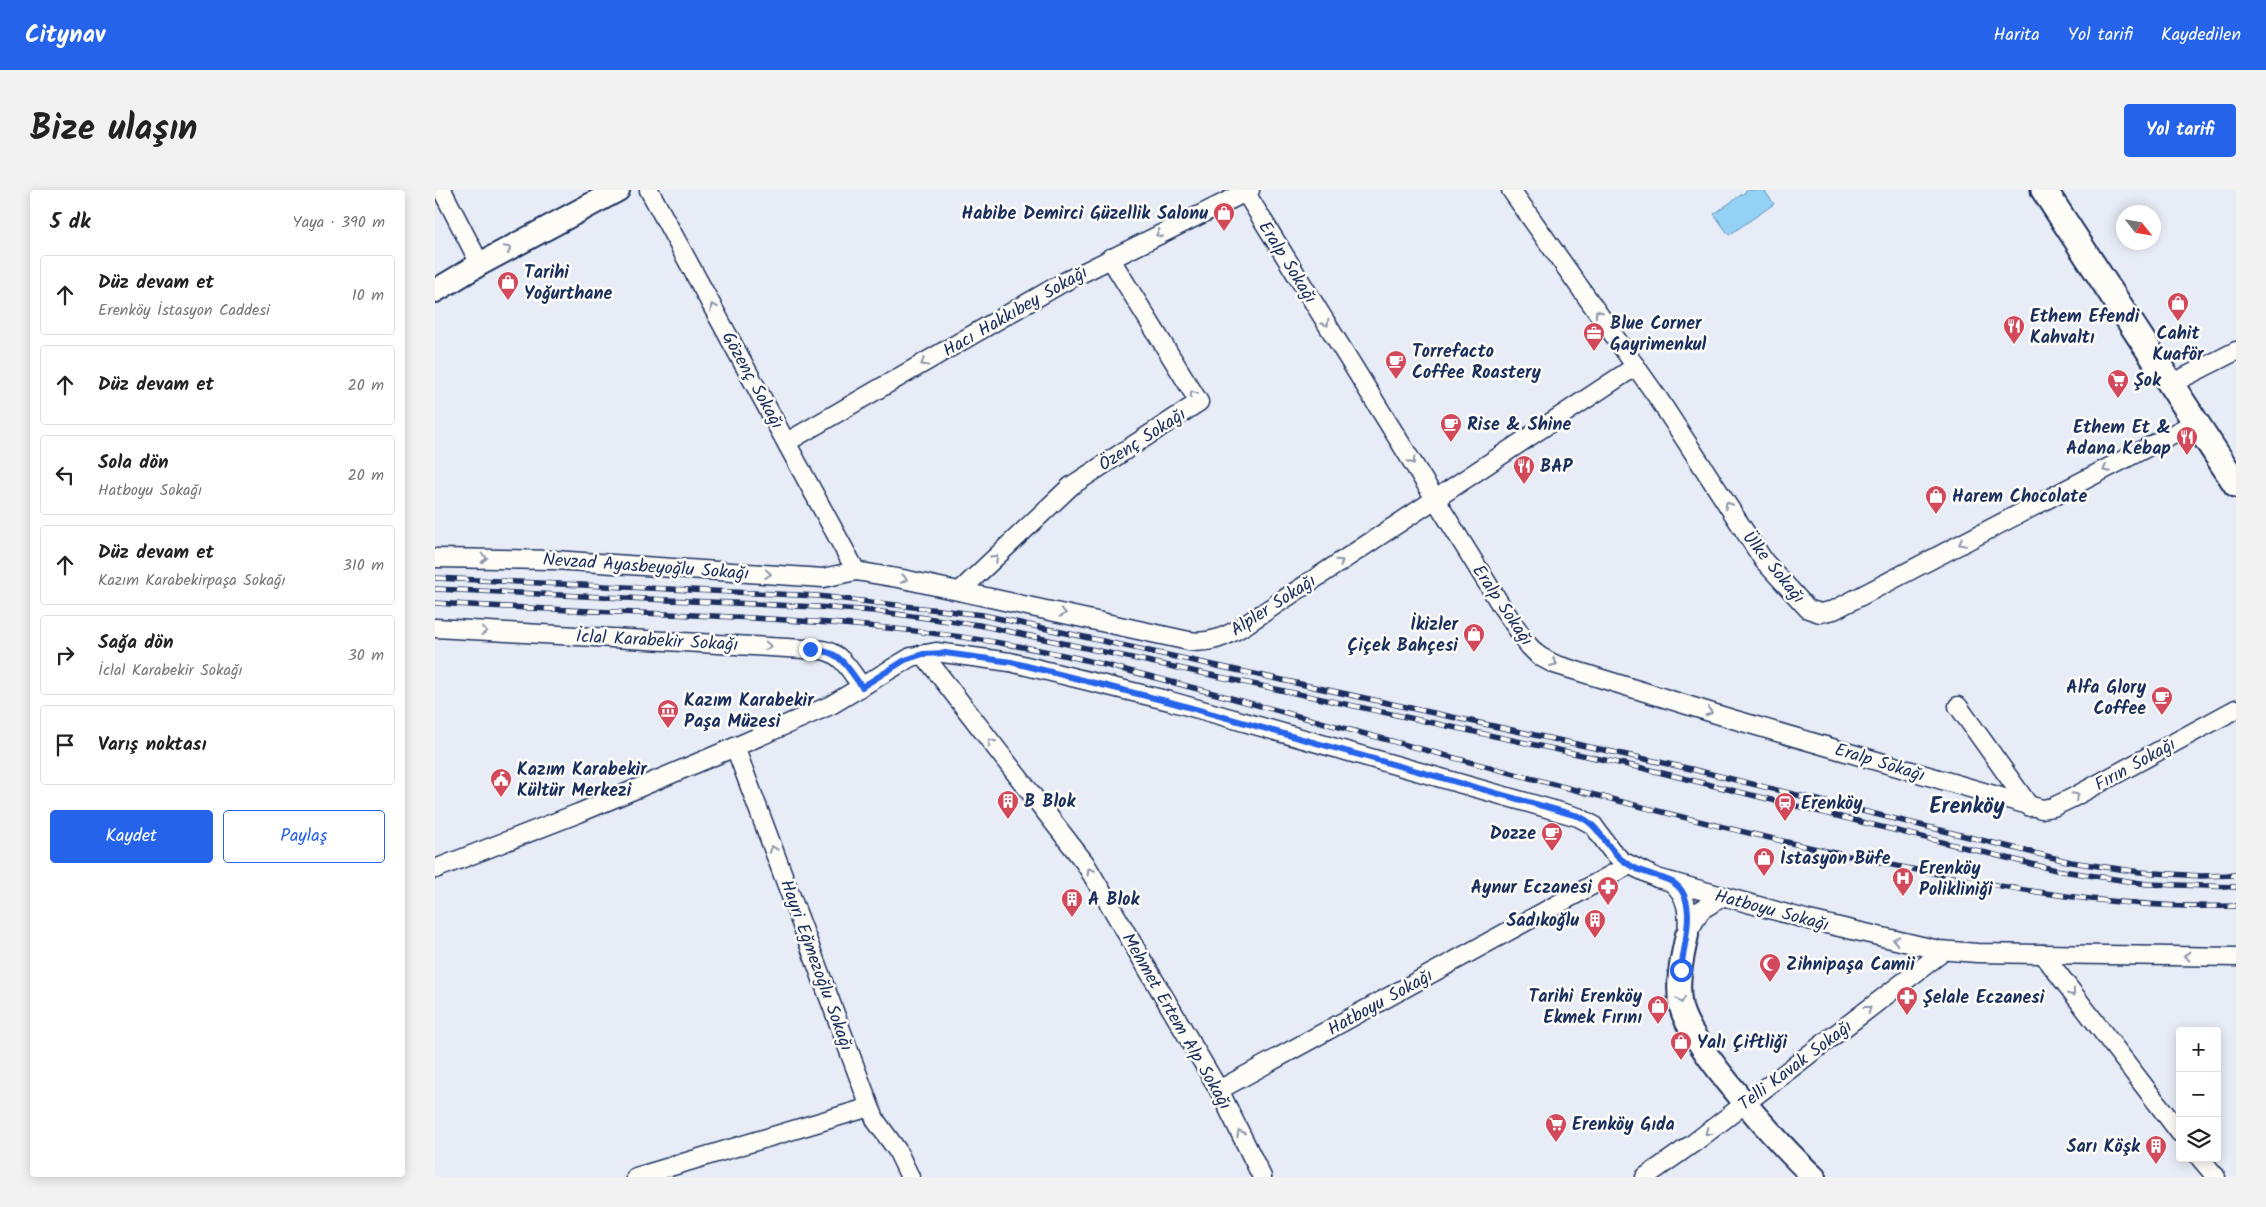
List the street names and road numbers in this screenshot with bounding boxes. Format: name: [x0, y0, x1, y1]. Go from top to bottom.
street label: Eralp Sokağı: [1250, 216, 1324, 310]
street label: Hacı Hakkıbey Sokağı: [938, 259, 1094, 366]
street label: Gözenç Sokağı: [713, 327, 790, 435]
street label: Özenç Sokağı: [1093, 401, 1193, 480]
street label: Ülke Sokağı: [1734, 525, 1811, 611]
street label: Nevzad Ayasbeyoğlu Sokağı: [542, 546, 750, 589]
street label: Eralp Sokağı: [1464, 559, 1540, 652]
street label: Alpler Sokağı: [1225, 568, 1323, 645]
street label: İclal Karabekir Sokağı: [575, 623, 739, 660]
street label: Fırın Sokağı: [2090, 731, 2182, 800]
street label: Eralp Sokağı: [1831, 736, 1928, 791]
street label: Hayri Eğmezoğlu Sokağı: [771, 876, 860, 1055]
street label: Hatboyu Sokağı: [1711, 882, 1832, 941]
street label: Mehmet Ertem Alp Sokağı: [1113, 928, 1238, 1116]
street label: Hatboyu Sokağı: [1322, 962, 1439, 1044]
street label: Telli Kavak Sokağı: [1733, 1014, 1859, 1119]

